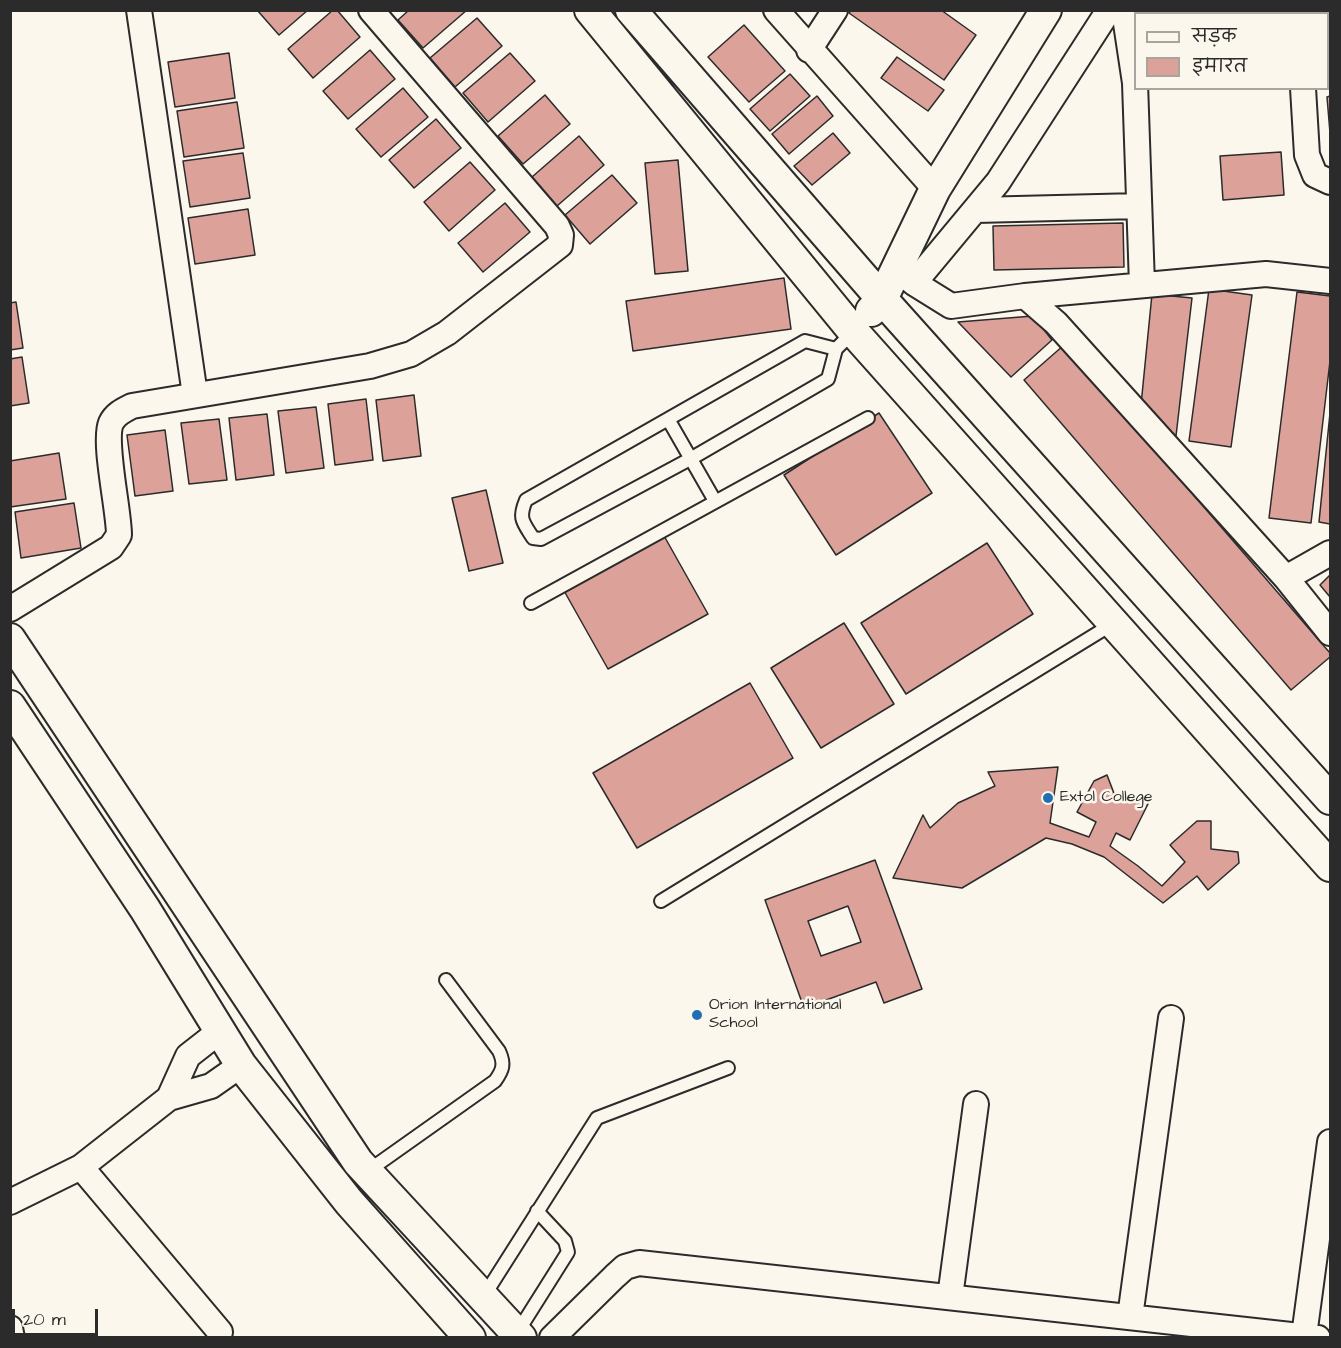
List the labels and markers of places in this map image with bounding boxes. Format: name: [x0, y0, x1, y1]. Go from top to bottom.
place label: Extol College: [1060, 788, 1152, 808]
marker: Extol College: [1041, 791, 1055, 805]
place label: Orion International School: [709, 996, 841, 1034]
marker: Orion International School: [690, 1008, 704, 1022]

